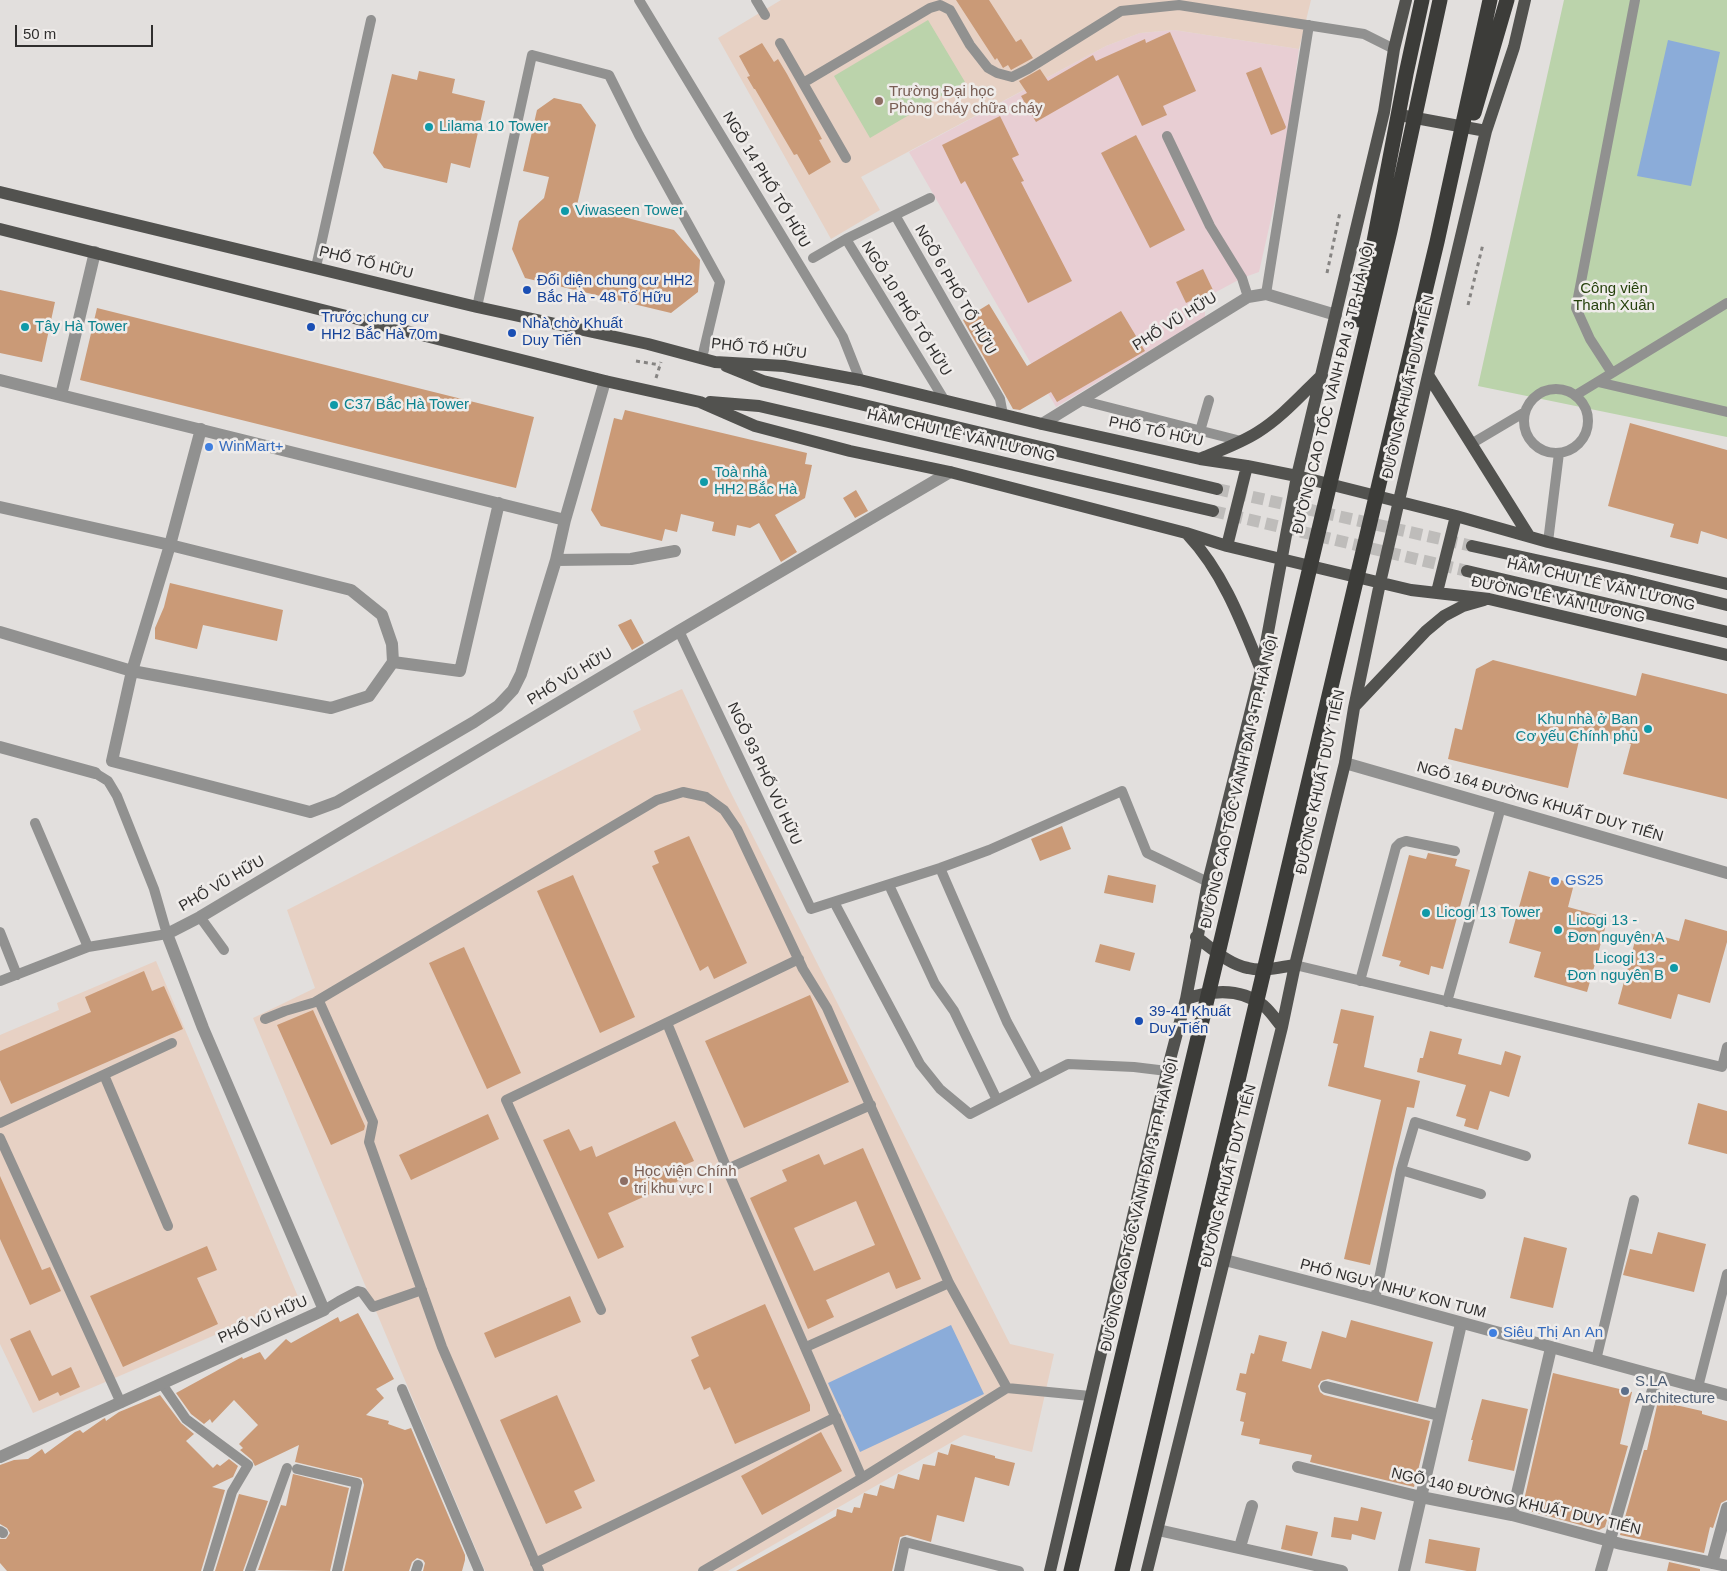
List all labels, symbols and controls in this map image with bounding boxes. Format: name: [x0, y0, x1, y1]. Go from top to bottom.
scale bar: [18, 15, 155, 47]
text: 50 m: [23, 25, 56, 42]
place label: Trường Đại học Phòng cháy chữa cháy: [889, 83, 1042, 118]
marker: Trường Đại học Phòng cháy chữa cháy: [873, 95, 885, 107]
street label: NGÕ 14 PHỐ TỐ HỮU: [718, 109, 814, 251]
place label: Lilama 10 Tower: [439, 118, 548, 136]
marker: Lilama 10 Tower: [423, 121, 435, 133]
place label: Viwaseen Tower: [575, 202, 684, 220]
marker: Viwaseen Tower: [559, 205, 571, 217]
street label: NGÕ 6 PHỐ TỐ HỮU: [910, 222, 1000, 358]
street label: NGÕ 10 PHỐ TỐ HỮU: [857, 238, 955, 380]
street label: ĐƯỜNG CAO TỐC VÀNH ĐAI 3 TP. HÀ NỘI: [1289, 240, 1379, 536]
street label: PHỐ TỐ HỮU: [317, 243, 415, 283]
place label: Đối diện chung cư HH2 Bắc Hà - 48 Tố Hữu: [537, 272, 693, 307]
park label: Công viên Thanh Xuân: [1573, 280, 1655, 315]
marker: Đối diện chung cư HH2 Bắc Hà - 48 Tố Hữu: [521, 284, 533, 296]
street label: PHỐ VŨ HỮU: [1129, 289, 1221, 355]
street label: ĐƯỜNG KHUẤT DUY TIẾN: [1379, 293, 1439, 481]
place label: Trước chung cư HH2 Bắc Hà 70m: [321, 309, 438, 344]
place label: Nhà chờ Khuất Duy Tiến: [522, 315, 623, 350]
place label: Tây Hà Tower: [35, 318, 128, 336]
marker: Tây Hà Tower: [19, 321, 31, 333]
marker: Trước chung cư HH2 Bắc Hà 70m: [305, 321, 317, 333]
marker: Nhà chờ Khuất Duy Tiến: [506, 327, 518, 339]
street label: PHỐ TỐ HỮU: [710, 335, 808, 363]
place label: C37 Bắc Hà Tower: [344, 396, 469, 414]
marker: C37 Bắc Hà Tower: [328, 399, 340, 411]
street label: HẦM CHUI LÊ VĂN LƯƠNG: [865, 406, 1057, 466]
street label: PHỐ TỐ HỮU: [1107, 413, 1205, 451]
place label: WinMart+: [219, 438, 284, 456]
marker: WinMart+: [203, 441, 215, 453]
place label: Toà nhà HH2 Bắc Hà: [714, 464, 797, 499]
marker: Toà nhà HH2 Bắc Hà: [698, 476, 710, 488]
street label: HẦM CHUI LÊ VĂN LƯƠNG: [1505, 555, 1697, 615]
street label: ĐƯỜNG LÊ VĂN LƯƠNG: [1469, 573, 1647, 627]
street label: ĐƯỜNG CAO TỐC VÀNH ĐAI 3 TP. HÀ NỘI: [1197, 634, 1283, 930]
street label: PHỐ VŨ HỮU: [524, 645, 616, 709]
street label: ĐƯỜNG KHUẤT DUY TIẾN: [1293, 688, 1349, 876]
street label: NGÕ 93 PHỐ VŨ HỮU: [723, 700, 805, 848]
place label: Khu nhà ở Ban Cơ yếu Chính phủ: [1516, 711, 1638, 746]
marker: Khu nhà ở Ban Cơ yếu Chính phủ: [1642, 723, 1654, 735]
street label: NGÕ 164 ĐƯỜNG KHUẤT DUY TIẾN: [1415, 758, 1665, 846]
street label: PHỐ VŨ HỮU: [176, 852, 268, 916]
place label: GS25: [1565, 872, 1603, 890]
marker: GS25: [1549, 875, 1561, 887]
place label: Licogi 13 Tower: [1436, 904, 1540, 922]
marker: Licogi 13 Tower: [1420, 907, 1432, 919]
place label: Licogi 13 - Đơn nguyên A: [1568, 912, 1665, 947]
marker: Licogi 13 - Đơn nguyên A: [1552, 924, 1564, 936]
place label: Licogi 13 - Đơn nguyên B: [1567, 950, 1664, 985]
marker: Licogi 13 - Đơn nguyên B: [1668, 962, 1680, 974]
place label: 39-41 Khuất Duy Tiến: [1149, 1003, 1231, 1038]
marker: 39-41 Khuất Duy Tiến: [1133, 1015, 1145, 1027]
street label: ĐƯỜNG CAO TỐC VÀNH ĐAI 3 TP. HÀ NỘI: [1097, 1057, 1183, 1353]
street label: ĐƯỜNG KHUẤT DUY TIẾN: [1198, 1083, 1260, 1269]
place label: Học viện Chính trị khu vực I: [634, 1163, 737, 1198]
marker: Học viện Chính trị khu vực I: [618, 1175, 630, 1187]
street label: PHỐ NGỤY NHƯ KON TUM: [1298, 1255, 1488, 1323]
street label: PHỐ VŨ HỮU: [215, 1292, 311, 1348]
place label: Siêu Thị An An: [1503, 1324, 1603, 1342]
marker: Siêu Thị An An: [1487, 1327, 1499, 1339]
place label: S.LA Architecture: [1635, 1373, 1715, 1408]
marker: S.LA Architecture: [1619, 1385, 1631, 1397]
street label: NGÕ 140 ĐƯỜNG KHUẤT DUY TIẾN: [1389, 1464, 1643, 1540]

